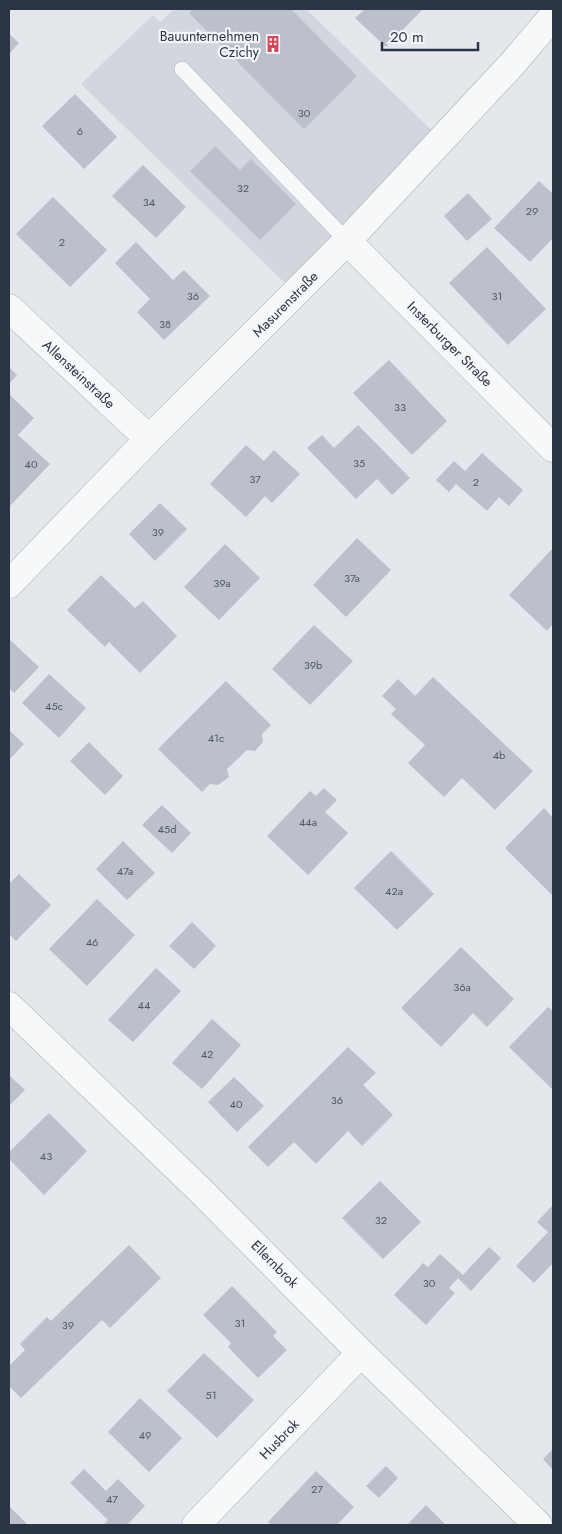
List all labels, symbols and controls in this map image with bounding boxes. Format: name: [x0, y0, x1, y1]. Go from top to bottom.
scale bar: [382, 20, 478, 52]
place label: Bauunternehmen Czichy: [160, 26, 260, 62]
text: 20 m: [390, 26, 424, 48]
building icon: Bauunternehmen Czichy: [263, 34, 283, 54]
house number: 30: [298, 105, 311, 121]
house number: 6: [77, 123, 83, 139]
house number: 32: [237, 180, 249, 196]
house number: 34: [143, 194, 156, 210]
house number: 29: [526, 203, 538, 219]
house number: 2: [59, 234, 65, 250]
street label: Masurenstraße: [248, 267, 322, 341]
house number: 36: [187, 288, 199, 304]
house number: 31: [492, 288, 502, 304]
street label: Insterburger Straße: [403, 297, 497, 391]
house number: 38: [159, 316, 171, 332]
street label: Allensteinstraße: [38, 335, 120, 413]
house number: 33: [394, 399, 406, 415]
house number: 35: [353, 455, 365, 471]
house number: 40: [24, 456, 38, 472]
house number: 37: [249, 471, 261, 487]
house number: 2: [473, 474, 479, 490]
house number: 39: [152, 524, 164, 540]
house number: 37a: [344, 570, 360, 586]
house number: 39a: [213, 575, 231, 591]
house number: 39b: [304, 657, 322, 673]
house number: 45c: [45, 698, 63, 714]
house number: 41c: [208, 730, 224, 746]
house number: 4b: [493, 747, 505, 763]
house number: 44a: [299, 814, 317, 830]
house number: 45d: [158, 821, 176, 837]
house number: 47a: [117, 863, 133, 879]
house number: 42a: [385, 883, 403, 899]
house number: 46: [86, 934, 98, 950]
house number: 36a: [453, 979, 471, 995]
house number: 44: [138, 997, 151, 1013]
house number: 42: [201, 1046, 213, 1062]
house number: 36: [331, 1092, 343, 1108]
house number: 40: [229, 1096, 243, 1112]
house number: 43: [40, 1148, 52, 1164]
house number: 32: [375, 1212, 387, 1228]
street label: Ellernbrok: [247, 1236, 304, 1293]
house number: 30: [423, 1275, 436, 1291]
house number: 31: [235, 1315, 245, 1331]
house number: 39: [62, 1317, 74, 1333]
house number: 51: [205, 1387, 217, 1403]
street label: Husbrok: [255, 1414, 304, 1464]
house number: 49: [139, 1427, 151, 1443]
house number: 27: [311, 1481, 323, 1497]
house number: 47: [106, 1491, 118, 1507]

